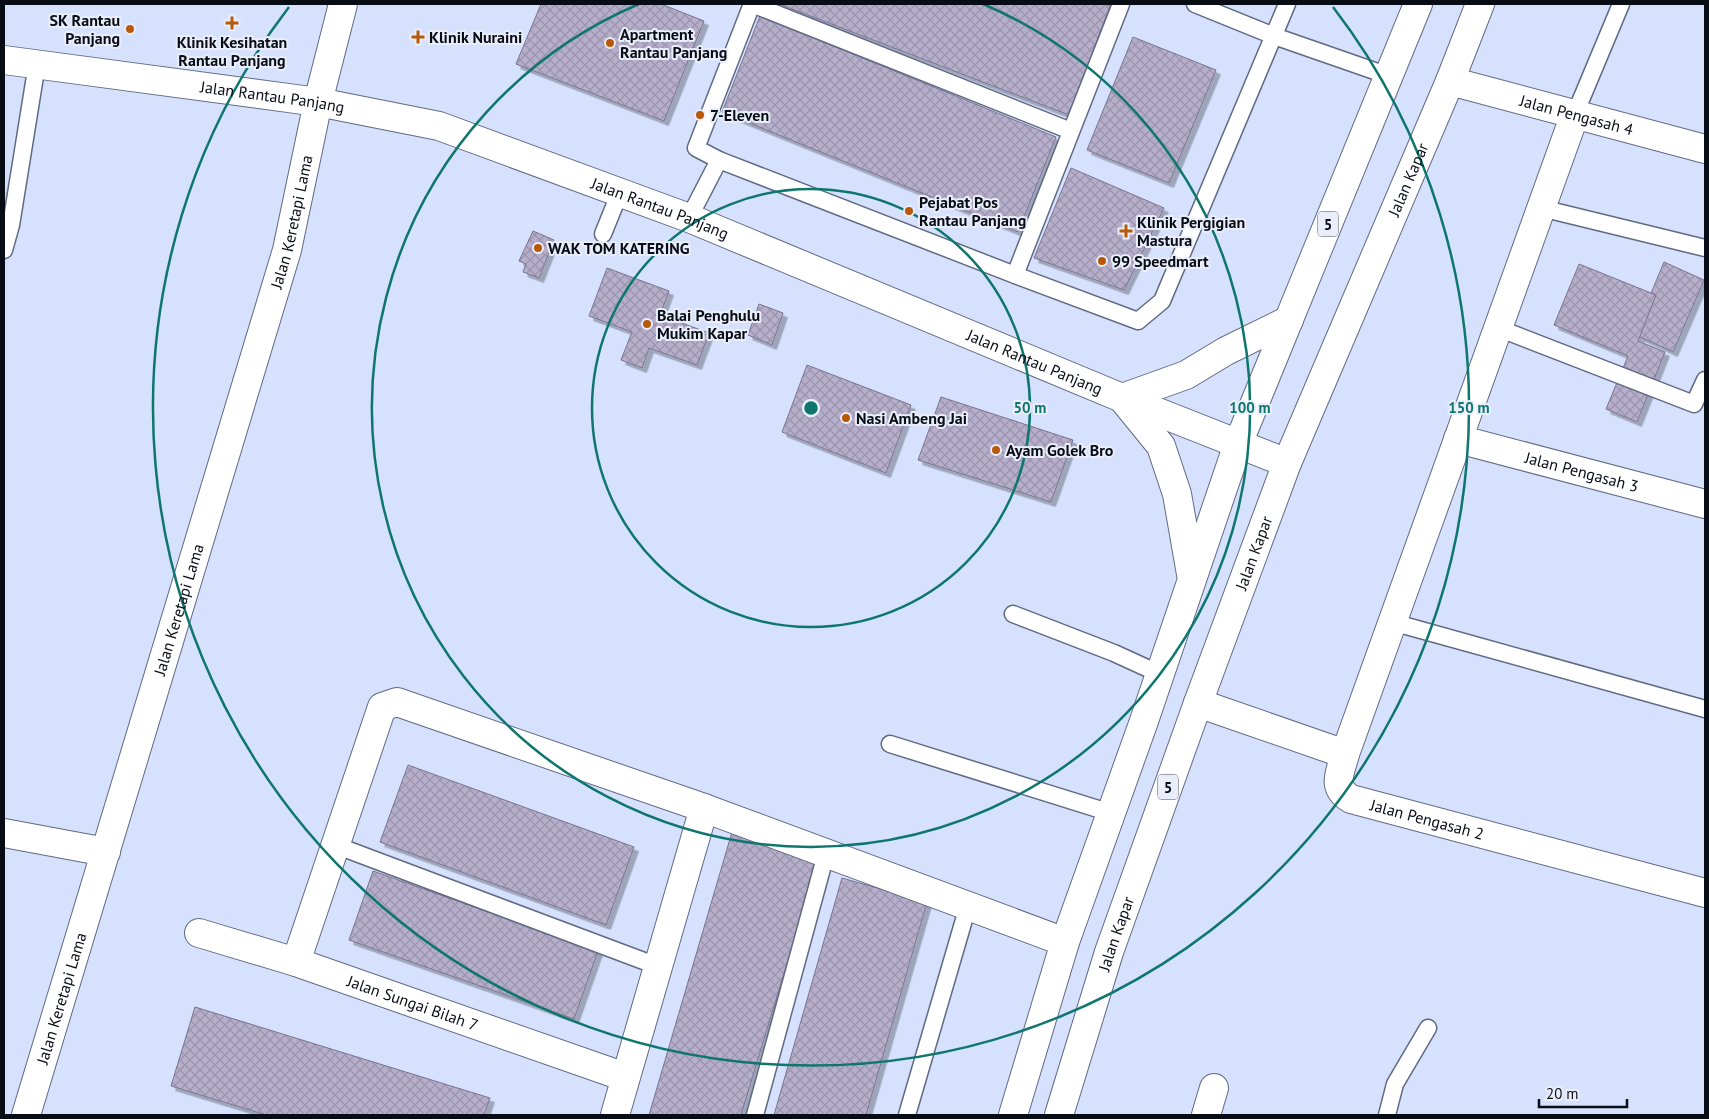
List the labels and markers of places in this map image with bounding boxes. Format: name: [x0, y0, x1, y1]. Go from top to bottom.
place label: SK Rantau Panjang: [50, 10, 120, 48]
marker: Klinik Kesihatan Rantau Panjang: [225, 16, 239, 30]
marker: SK Rantau Panjang: [124, 23, 136, 35]
place label: Apartment Rantau Panjang: [620, 24, 727, 62]
place label: Klinik Nuraini: [429, 27, 522, 47]
marker: Klinik Nuraini: [411, 30, 425, 44]
place label: Klinik Kesihatan Rantau Panjang: [177, 32, 287, 70]
marker: Apartment Rantau Panjang: [604, 37, 616, 49]
place label: 7-Eleven: [710, 105, 769, 125]
marker: 7-Eleven: [694, 109, 706, 121]
place label: Pejabat Pos Rantau Panjang: [919, 192, 1026, 230]
marker: Pejabat Pos Rantau Panjang: [903, 205, 915, 217]
place label: Klinik Pergigian Mastura: [1137, 212, 1245, 250]
marker: Klinik Pergigian Mastura: [1119, 224, 1133, 238]
place label: WAK TOM KATERING: [548, 238, 690, 258]
marker: WAK TOM KATERING: [532, 242, 544, 254]
place label: 99 Speedmart: [1112, 251, 1209, 271]
marker: 99 Speedmart: [1096, 255, 1108, 267]
place label: Balai Penghulu Mukim Kapar: [657, 305, 760, 343]
marker: Balai Penghulu Mukim Kapar: [641, 318, 653, 330]
centre of rings: [802, 399, 820, 417]
place label: Nasi Ambeng Jai: [856, 408, 967, 428]
marker: Nasi Ambeng Jai: [840, 412, 852, 424]
place label: Ayam Golek Bro: [1006, 440, 1114, 460]
marker: Ayam Golek Bro: [990, 444, 1002, 456]

